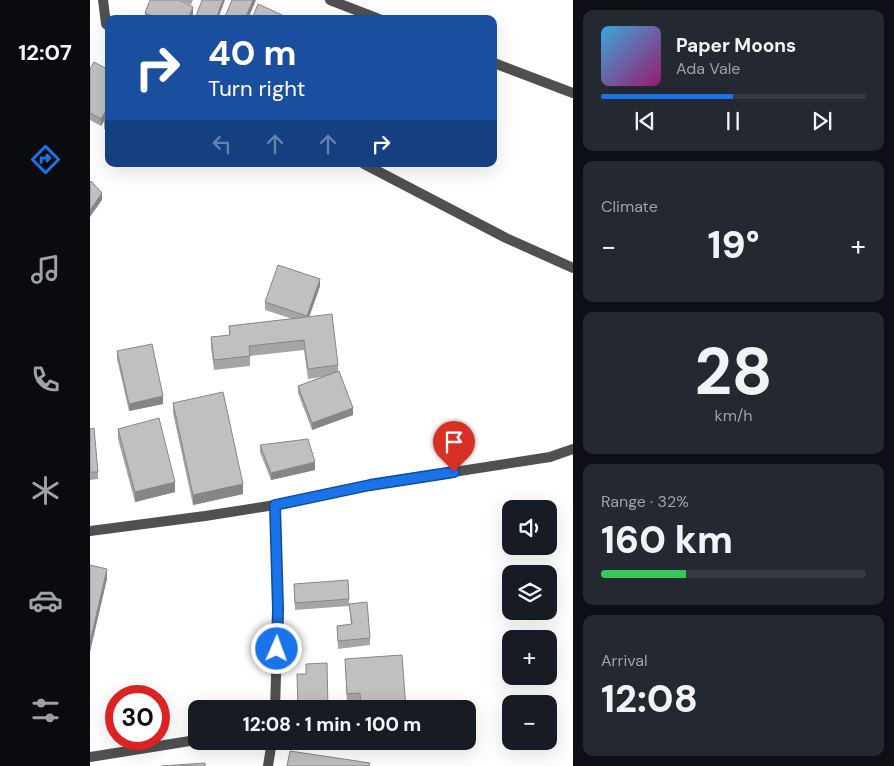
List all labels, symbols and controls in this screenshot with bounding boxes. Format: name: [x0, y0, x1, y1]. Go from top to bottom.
text: 40 m: [208, 30, 297, 76]
text: Paper Moons: [676, 33, 796, 58]
icon: right: [125, 35, 190, 100]
text: 12:07: [18, 38, 72, 67]
text: Ada Vale: [676, 58, 740, 79]
text: Turn right: [208, 74, 305, 103]
icon: previous: [631, 107, 659, 135]
icon: pause: [719, 107, 747, 135]
icon: next: [808, 107, 836, 135]
icon: left: [208, 130, 236, 158]
icon: ahead: [261, 130, 289, 158]
icon: ahead: [314, 130, 342, 158]
icon: right: [367, 130, 395, 158]
icon: directions: [28, 142, 63, 177]
text: Climate: [601, 196, 658, 217]
text: 19°: [707, 220, 760, 270]
text: −: [601, 228, 616, 265]
text: +: [851, 228, 866, 265]
icon: music: [28, 252, 63, 287]
text: 28: [694, 330, 773, 414]
icon: phone: [28, 362, 63, 397]
text: km/h: [715, 405, 752, 426]
pin: [433, 421, 475, 472]
icon: arrive: [440, 428, 468, 456]
icon: climate: [28, 473, 63, 508]
text: Range · 32%: [601, 491, 689, 512]
map controls: [502, 500, 557, 750]
button: sound: [502, 500, 557, 555]
text: 160 km: [601, 515, 733, 565]
button: layers: [502, 565, 557, 620]
icon: car: [28, 583, 63, 618]
position arrow: [250, 622, 302, 674]
button: +: [502, 630, 557, 685]
text: Arrival: [601, 650, 648, 671]
text: 12:08: [601, 674, 698, 724]
speed limit sign: 30: [105, 685, 170, 750]
icon: filters: [28, 693, 63, 728]
button: −: [502, 695, 557, 750]
text: 12:08 · 1 min · 100 m: [243, 712, 421, 737]

